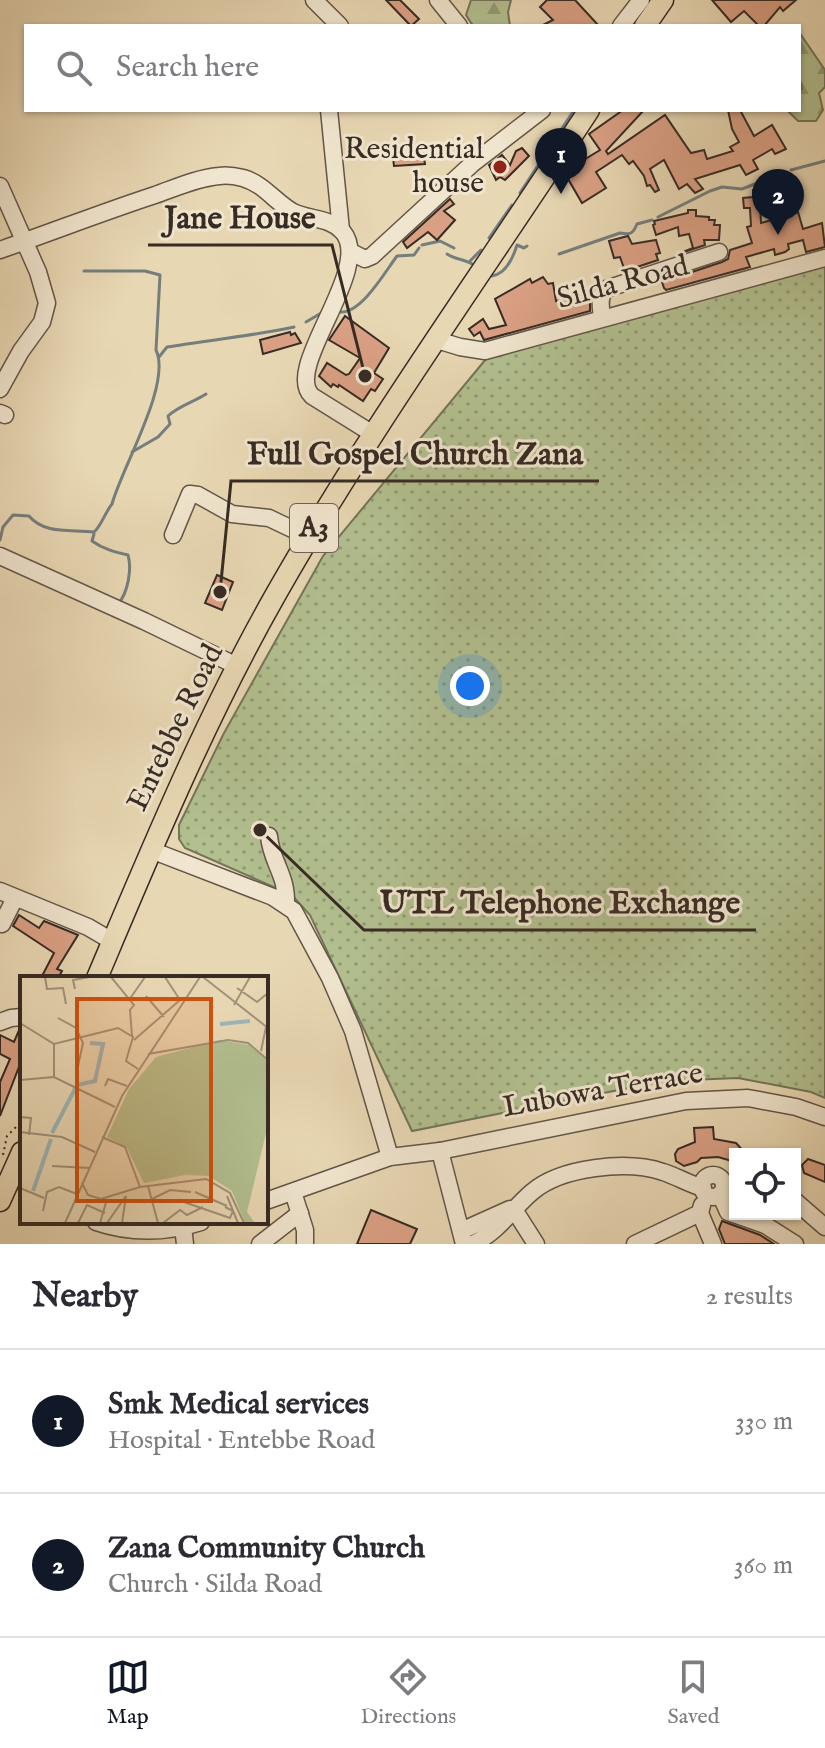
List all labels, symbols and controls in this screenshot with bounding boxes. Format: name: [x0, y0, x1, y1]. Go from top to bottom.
search box: [24, 24, 801, 112]
icon: search: [52, 46, 96, 90]
text: Search here: [116, 49, 259, 87]
pin: 1: [535, 128, 587, 194]
place label: Residential house: [344, 131, 485, 203]
marker: Residential house: [491, 158, 509, 176]
pin: 2: [752, 169, 804, 235]
callout: Jane House: [148, 189, 332, 245]
text: Jane House: [160, 199, 316, 240]
street label: Silda Road: [553, 247, 694, 319]
callout: Full Gospel Church Zana: [231, 425, 599, 481]
text: Full Gospel Church Zana: [247, 435, 584, 476]
road number: A3: [290, 504, 338, 552]
street label: Entebbe Road: [119, 637, 233, 818]
your location: [450, 666, 490, 706]
callout: UTL Telephone Exchange: [364, 874, 756, 930]
text: UTL Telephone Exchange: [380, 884, 740, 925]
inset map: [20, 976, 268, 1224]
street label: Lubowa Terrace: [500, 1055, 706, 1127]
map controls: [729, 1148, 801, 1220]
button: locate: [729, 1148, 801, 1220]
text: Nearby: [32, 1275, 138, 1318]
text: 2 results: [706, 1280, 793, 1313]
text: Smk Medical services: [108, 1386, 369, 1424]
text: 1: [53, 1405, 63, 1438]
text: 330 m: [735, 1405, 793, 1438]
text: Hospital · Entebbe Road: [108, 1424, 375, 1457]
text: Zana Community Church: [108, 1530, 425, 1568]
text: 2: [52, 1549, 64, 1582]
text: 360 m: [734, 1549, 793, 1582]
text: Church · Silda Road: [108, 1568, 322, 1601]
tab: Map: [106, 1655, 150, 1731]
tab: Directions: [361, 1655, 456, 1731]
tab: Saved: [667, 1655, 719, 1731]

